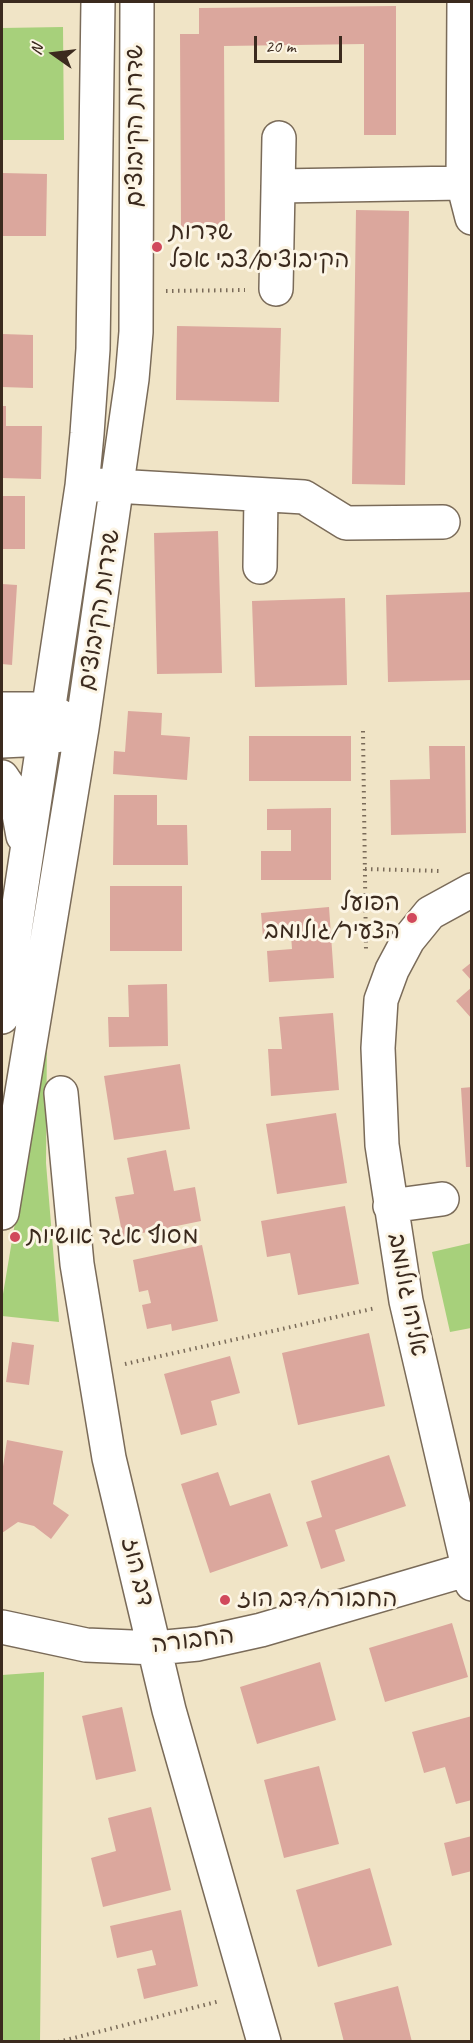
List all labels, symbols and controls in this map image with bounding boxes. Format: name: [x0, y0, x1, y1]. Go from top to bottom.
north arrow: [24, 24, 84, 84]
scale bar: [257, 24, 346, 62]
text: 20 m: [265, 35, 296, 57]
text: N: [26, 42, 47, 57]
street label: שדרות הקיבוצים: [122, 45, 150, 207]
place label: שדרות הקיבוצים/צבי אפל: [169, 219, 349, 275]
marker: שדרות הקיבוצים/צבי אפל: [150, 240, 164, 254]
street label: שדרות הקיבוצים: [73, 528, 127, 692]
place label: הפועל הצעיר/גולומב: [264, 890, 400, 946]
marker: הפועל הצעיר/גולומב: [405, 911, 419, 925]
place label: מסוף אגד אושיות: [27, 1223, 199, 1251]
marker: מסוף אגד אושיות: [8, 1230, 22, 1244]
street label: אליהו גולומב: [381, 1231, 433, 1359]
street label: דב הוז: [115, 1535, 159, 1609]
place label: החבורה/דב הוז: [237, 1586, 398, 1614]
marker: החבורה/דב הוז: [218, 1593, 232, 1607]
street label: החבורה: [150, 1622, 236, 1660]

